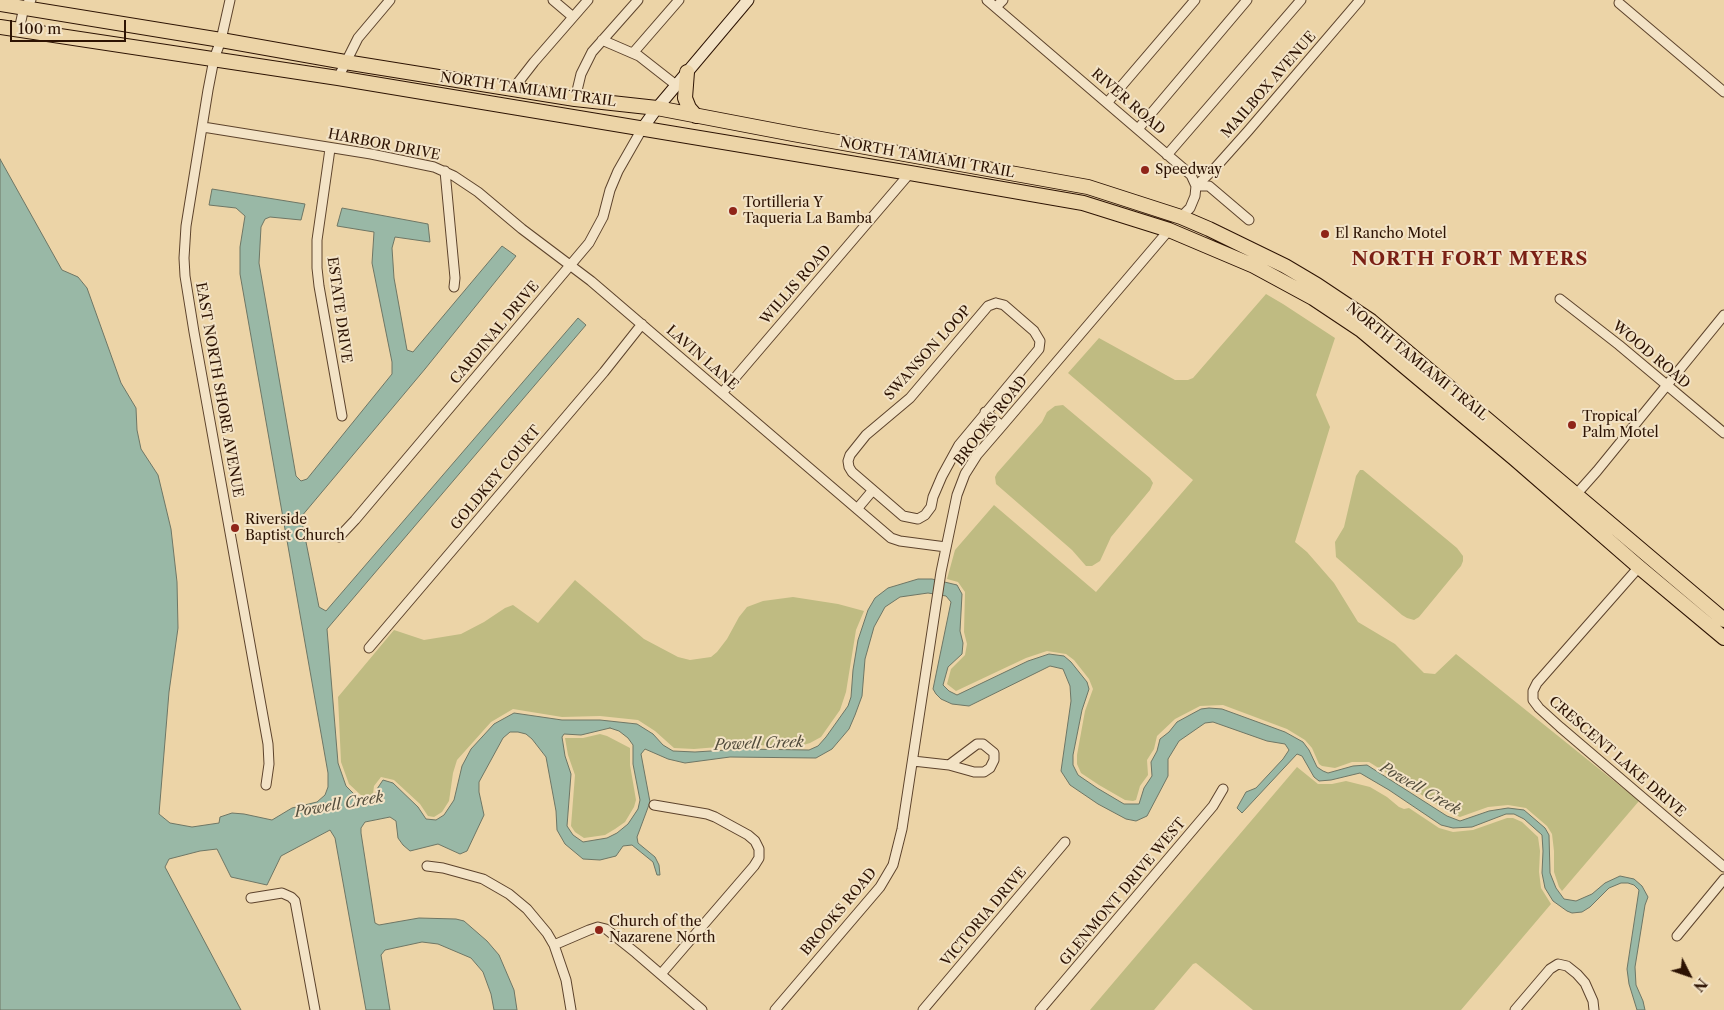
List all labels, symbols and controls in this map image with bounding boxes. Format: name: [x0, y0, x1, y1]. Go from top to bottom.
scale bar: [12, 10, 129, 42]
text: 100 m: [18, 19, 61, 38]
street label: MAILBOX AVENUE: [1218, 28, 1320, 142]
street label: RIVER ROAD: [1088, 65, 1168, 139]
street label: NORTH TAMIAMI TRAIL: [439, 69, 617, 111]
street label: HARBOR DRIVE: [326, 126, 442, 164]
street label: NORTH TAMIAMI TRAIL: [838, 134, 1016, 182]
place label: Speedway: [1155, 162, 1222, 178]
marker: Speedway: [1139, 164, 1151, 176]
place label: Tortilleria Y Taqueria La Bamba: [743, 195, 872, 228]
marker: Tortilleria Y Taqueria La Bamba: [727, 205, 739, 217]
place label: El Rancho Motel: [1335, 226, 1447, 242]
marker: El Rancho Motel: [1319, 228, 1331, 240]
street label: WILLIS ROAD: [757, 242, 835, 328]
district label: NORTH FORT MYERS: [1350, 249, 1590, 271]
street label: ESTATE DRIVE: [323, 256, 355, 364]
street label: CARDINAL DRIVE: [447, 278, 543, 388]
street label: EAST NORTH SHORE AVENUE: [192, 281, 246, 499]
street label: NORTH TAMIAMI TRAIL: [1343, 300, 1491, 424]
street label: SWANSON LOOP: [881, 302, 975, 404]
street label: WOOD ROAD: [1609, 318, 1693, 392]
street label: LAVIN LANE: [663, 322, 741, 394]
street label: BROOKS ROAD: [951, 373, 1031, 469]
place label: Tropical Palm Motel: [1582, 409, 1659, 442]
marker: Tropical Palm Motel: [1566, 419, 1578, 431]
street label: GOLDKEY COURT: [447, 422, 545, 534]
place label: Riverside Baptist Church: [245, 512, 345, 544]
marker: Riverside Baptist Church: [229, 522, 241, 534]
street label: CRESCENT LAKE DRIVE: [1545, 693, 1689, 821]
water label: Powell Creek: [714, 733, 804, 755]
water label: Powell Creek: [1377, 759, 1463, 819]
water label: Powell Creek: [293, 788, 385, 822]
street label: GLENMONT DRIVE WEST: [1056, 815, 1190, 969]
street label: VICTORIA DRIVE: [938, 864, 1030, 970]
street label: BROOKS ROAD: [798, 865, 880, 959]
place label: Church of the Nazarene North: [609, 914, 715, 946]
marker: Church of the Nazarene North: [593, 924, 605, 936]
north arrow: [1664, 950, 1714, 1000]
text: N: [1690, 974, 1711, 995]

